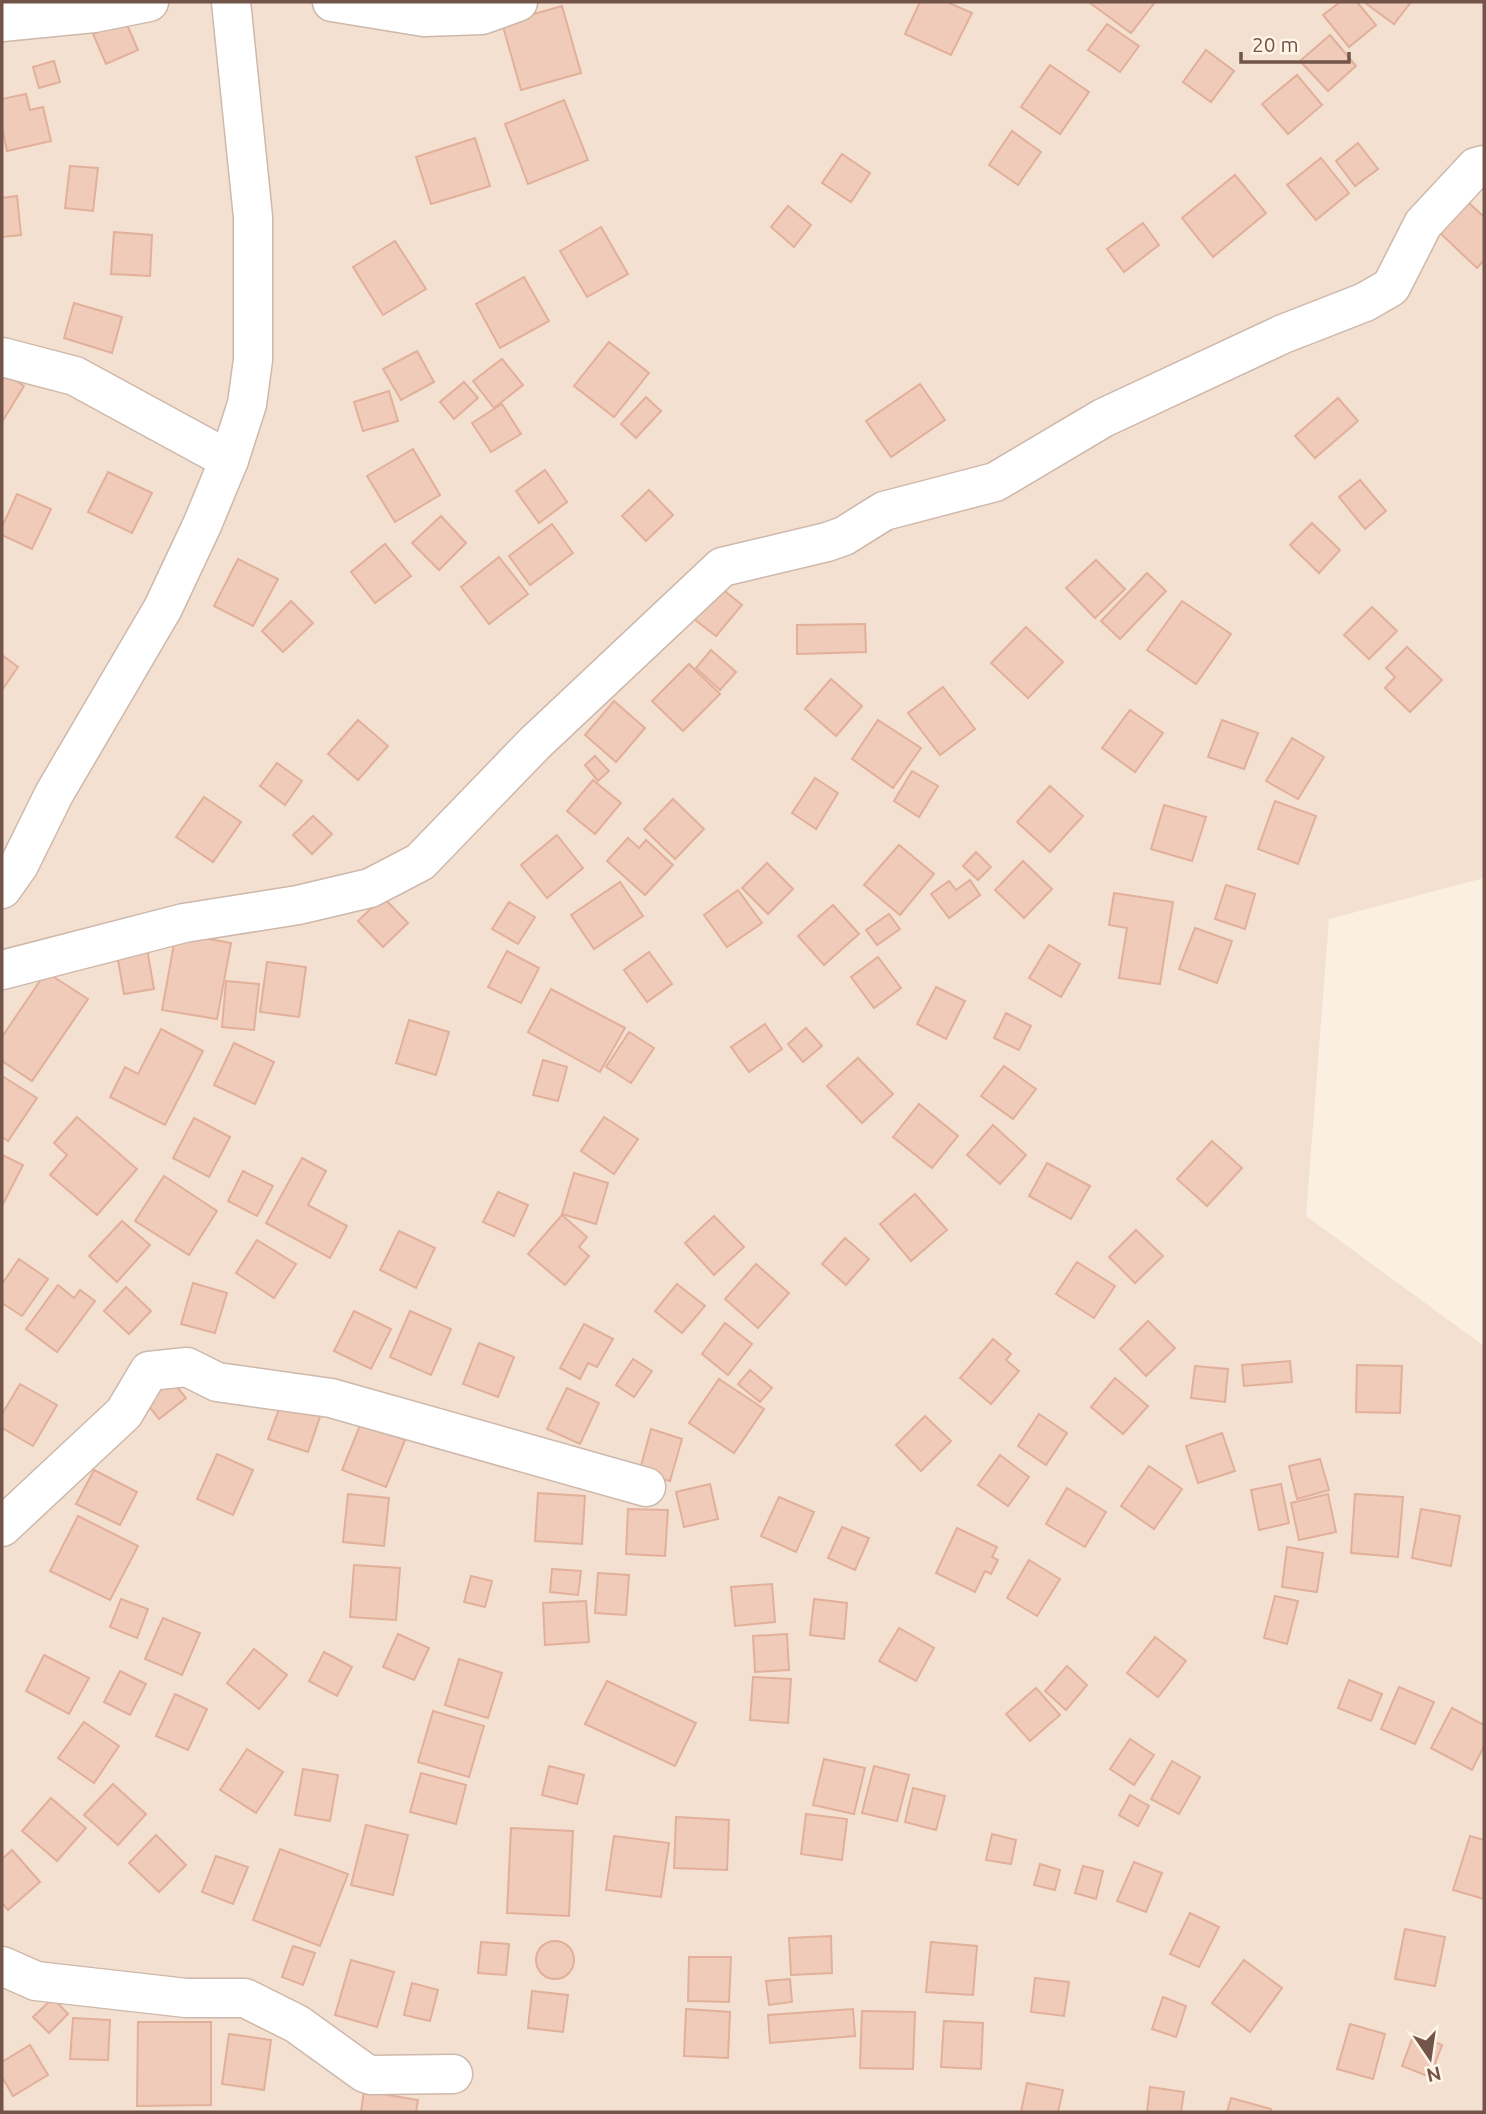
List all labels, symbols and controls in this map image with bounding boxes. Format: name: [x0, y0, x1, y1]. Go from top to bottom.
scale bar: [1241, 21, 1350, 65]
text: 20 m: [1252, 32, 1299, 56]
north arrow: [1395, 2023, 1465, 2093]
text: N: [1424, 2062, 1443, 2087]

